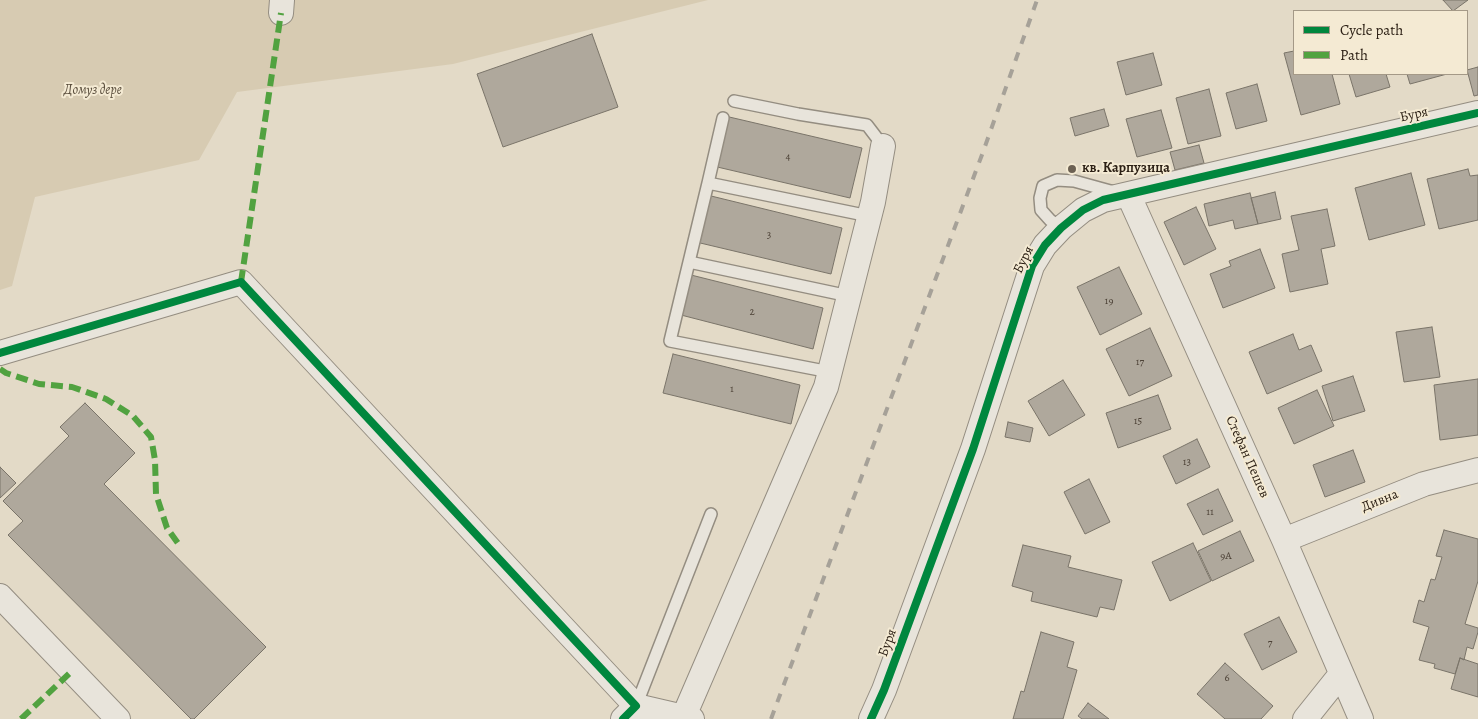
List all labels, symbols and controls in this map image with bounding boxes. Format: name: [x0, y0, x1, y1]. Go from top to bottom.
legend: [1293, 10, 1468, 75]
text: Cycle path: [1340, 20, 1403, 40]
text: Path: [1340, 45, 1368, 65]
park label: Домуз дере: [64, 83, 122, 99]
street label: Буря: [1398, 104, 1430, 126]
house number: 4: [786, 150, 790, 164]
place label: кв. Карпузица: [1082, 161, 1170, 177]
marker: кв. Карпузица: [1066, 163, 1078, 175]
house number: 3: [767, 228, 771, 242]
street label: Буря: [1010, 243, 1038, 277]
house number: 19: [1105, 294, 1113, 308]
house number: 2: [749, 305, 755, 319]
house number: 17: [1136, 355, 1144, 369]
house number: 1: [730, 382, 734, 396]
street label: Стефан Пешев: [1221, 413, 1273, 501]
house number: 15: [1134, 414, 1142, 428]
house number: 13: [1183, 455, 1191, 469]
street label: Дивна: [1359, 486, 1401, 516]
house number: 11: [1206, 505, 1214, 519]
house number: 9А: [1220, 549, 1232, 563]
street label: Буря: [875, 627, 901, 659]
house number: 7: [1268, 636, 1272, 650]
house number: 6: [1224, 671, 1230, 685]

